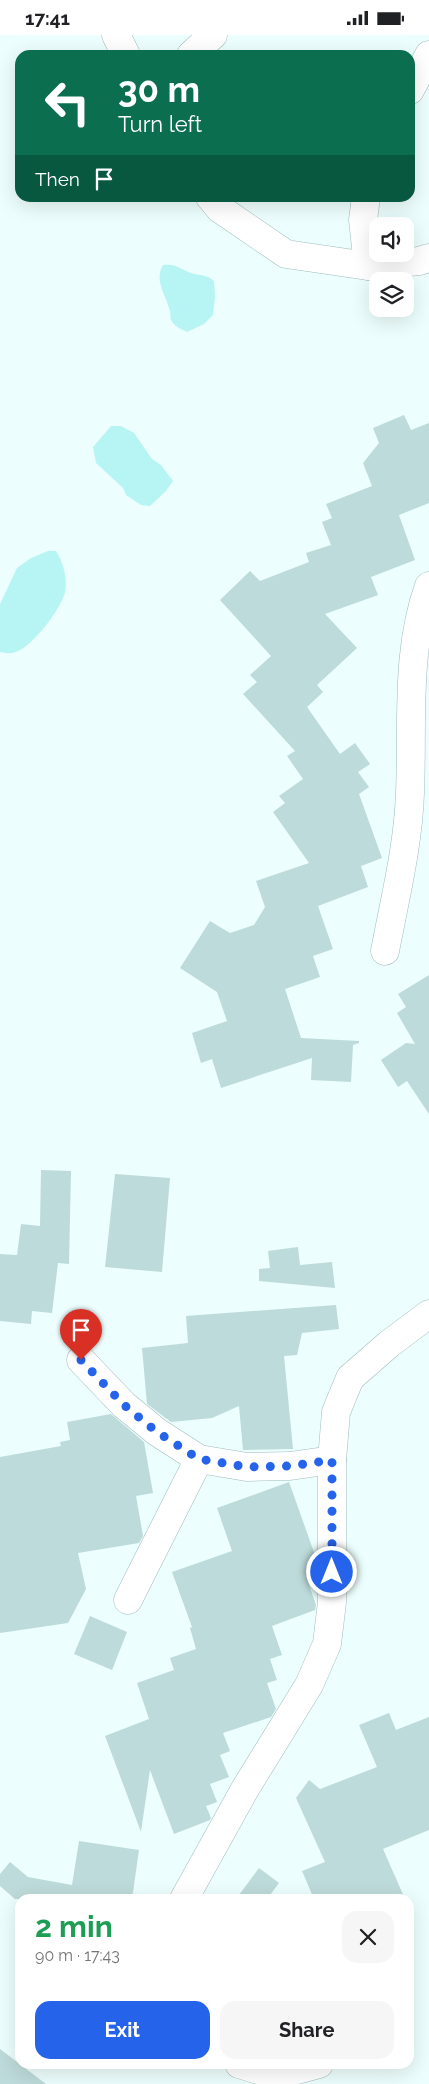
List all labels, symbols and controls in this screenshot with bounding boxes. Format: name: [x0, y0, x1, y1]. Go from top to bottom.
text: 17:41: [25, 7, 70, 29]
text: 30 m: [118, 69, 200, 110]
icon: left: [35, 70, 100, 135]
text: Turn left: [118, 111, 202, 137]
icon: arrive: [90, 165, 118, 193]
text: Then: [35, 168, 80, 190]
map controls: [369, 217, 414, 317]
button: sound: [369, 217, 414, 262]
button: layers: [369, 272, 414, 317]
pin: [60, 1309, 102, 1360]
icon: arrive: [67, 1316, 95, 1344]
position arrow: [305, 1545, 357, 1597]
text: 2 min: [35, 1909, 113, 1944]
button: close: [342, 1911, 394, 1963]
text: 90 m · 17:43: [35, 1946, 120, 1965]
button: Exit: [35, 2001, 210, 2059]
button: Share: [220, 2001, 394, 2059]

